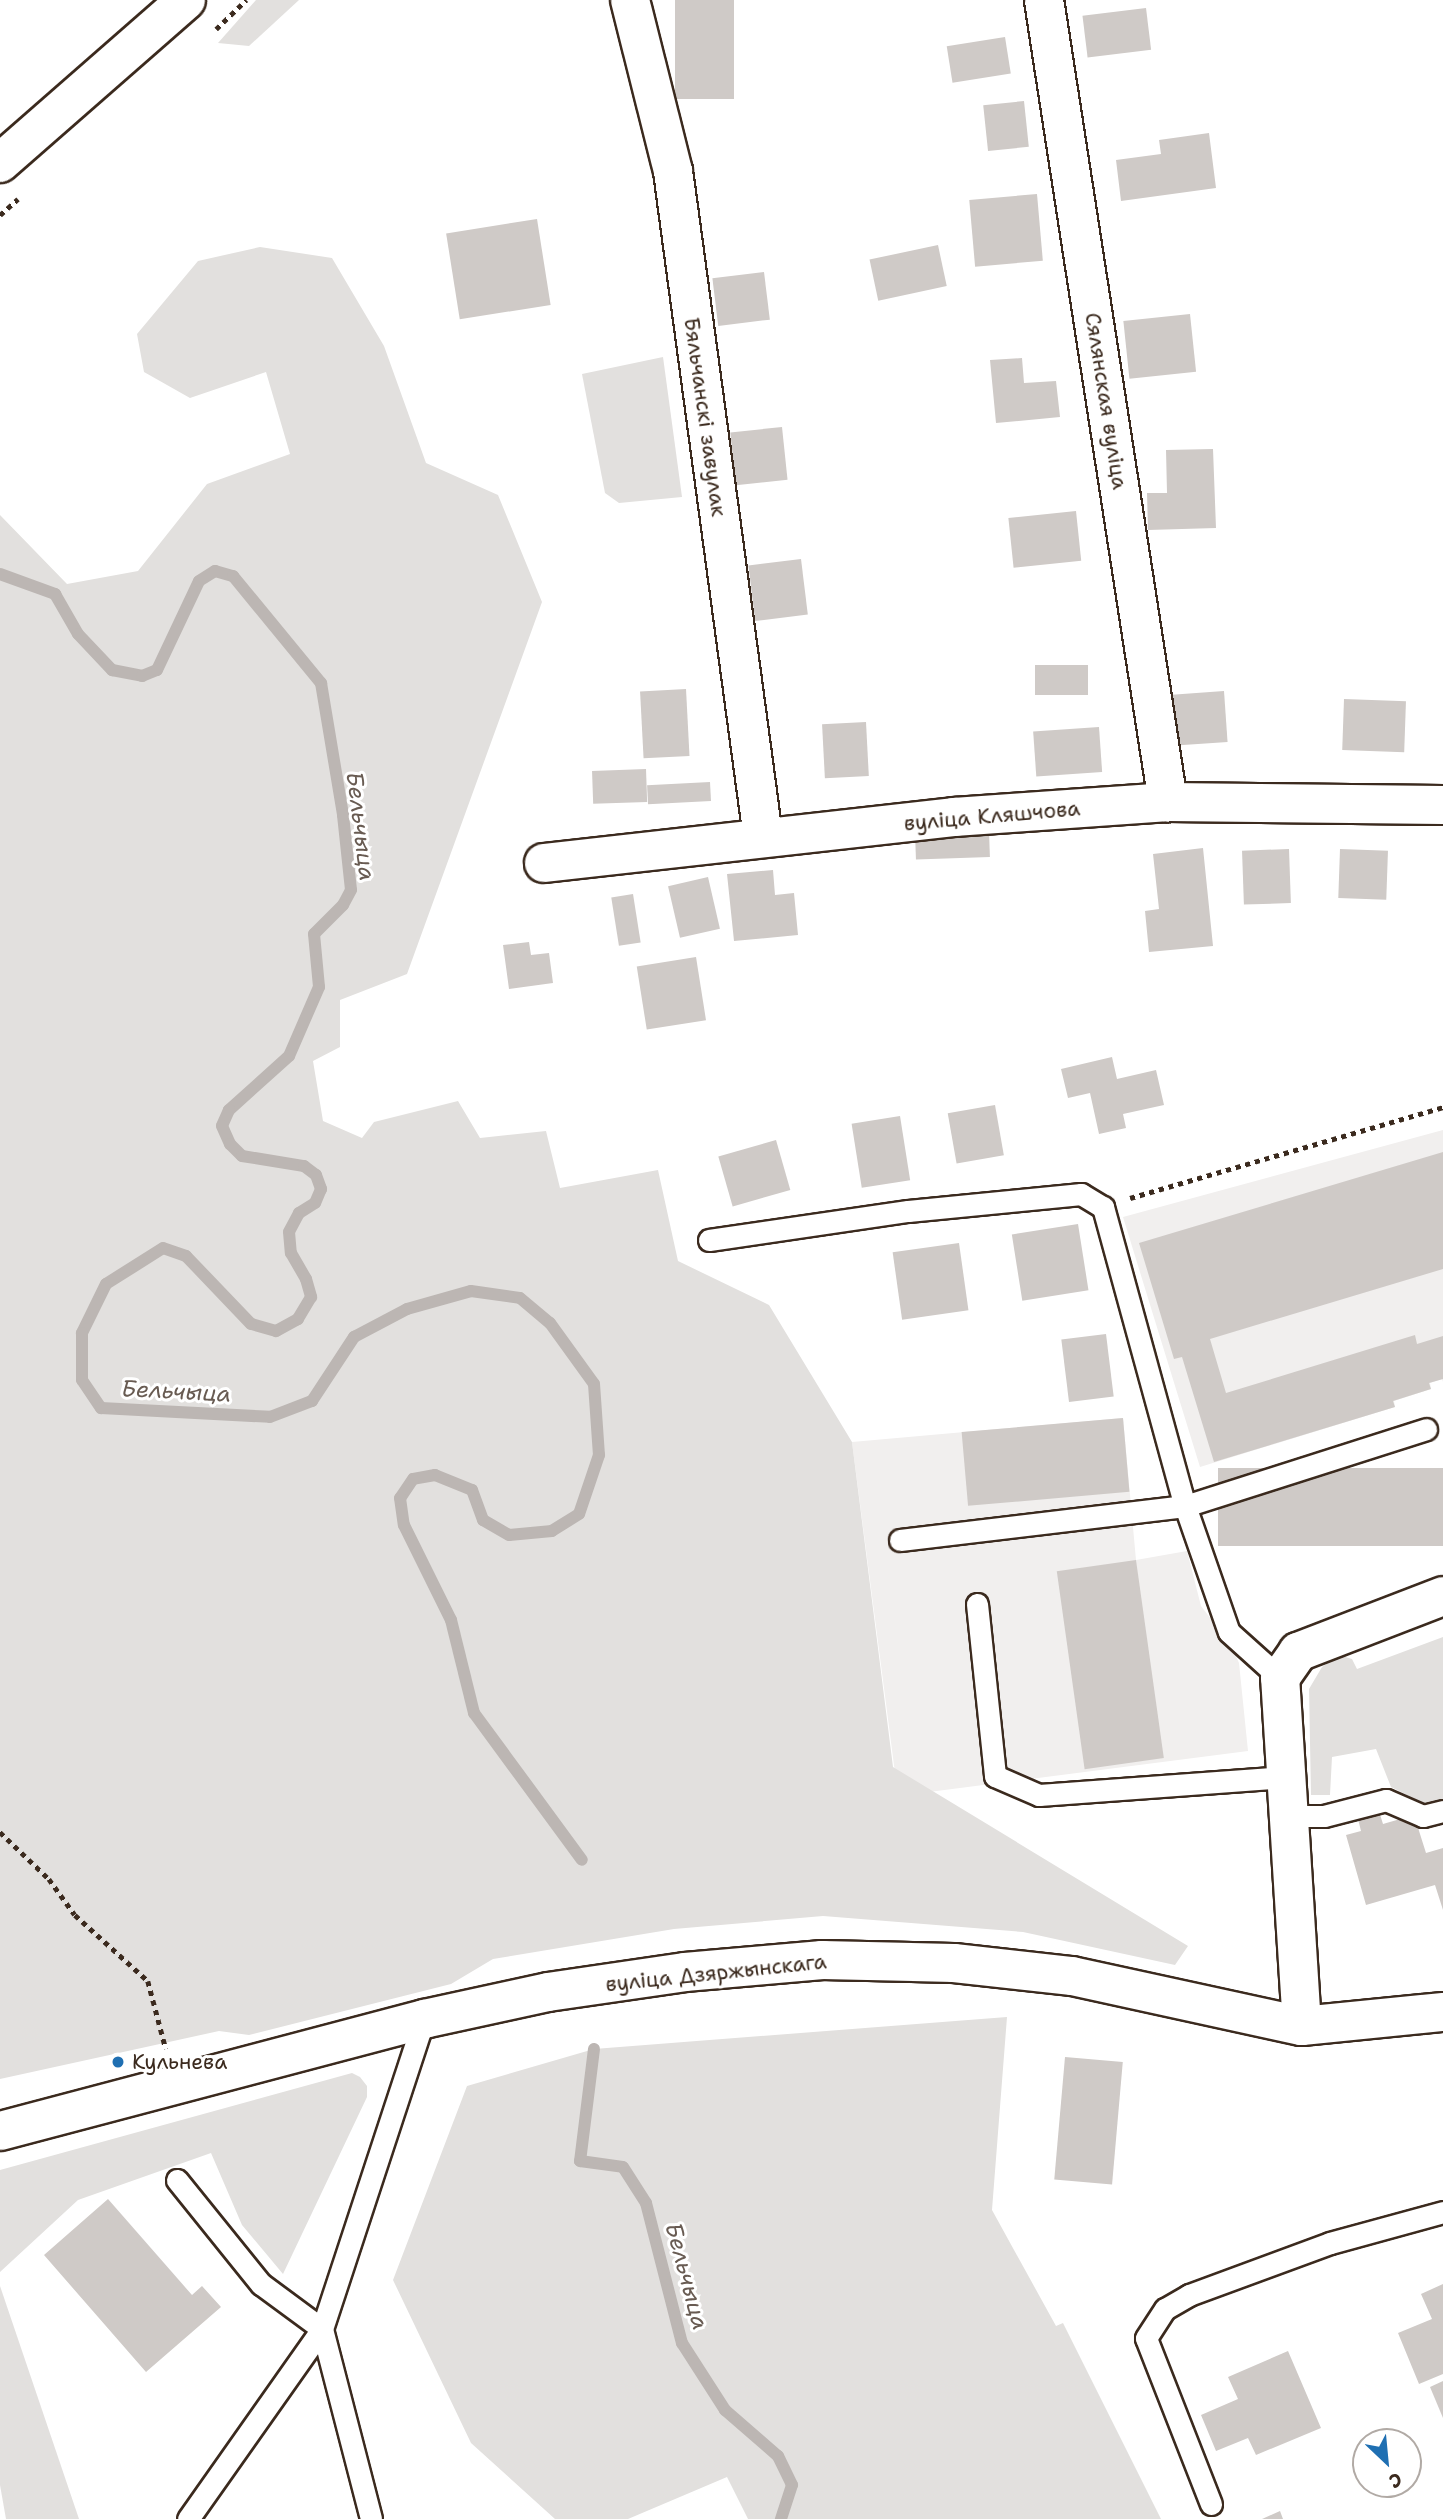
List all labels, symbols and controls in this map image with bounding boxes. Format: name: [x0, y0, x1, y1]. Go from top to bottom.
street label: Сялянская вуліца: [1080, 311, 1132, 491]
street label: Бяльчанскі завулак: [679, 316, 731, 518]
water label: Бельчыца: [341, 770, 381, 882]
street label: вуліца Кляшчова: [903, 796, 1081, 836]
water label: Бельчыца: [120, 1374, 232, 1408]
street label: вуліца Дзяржынскага: [604, 1949, 828, 1997]
place label: Кульнева: [132, 2049, 227, 2075]
marker: Кульнева: [110, 2054, 126, 2070]
water label: Бельчыца: [659, 2219, 715, 2333]
north arrow: [1352, 2428, 1422, 2498]
text: С: [1385, 2467, 1406, 2494]

